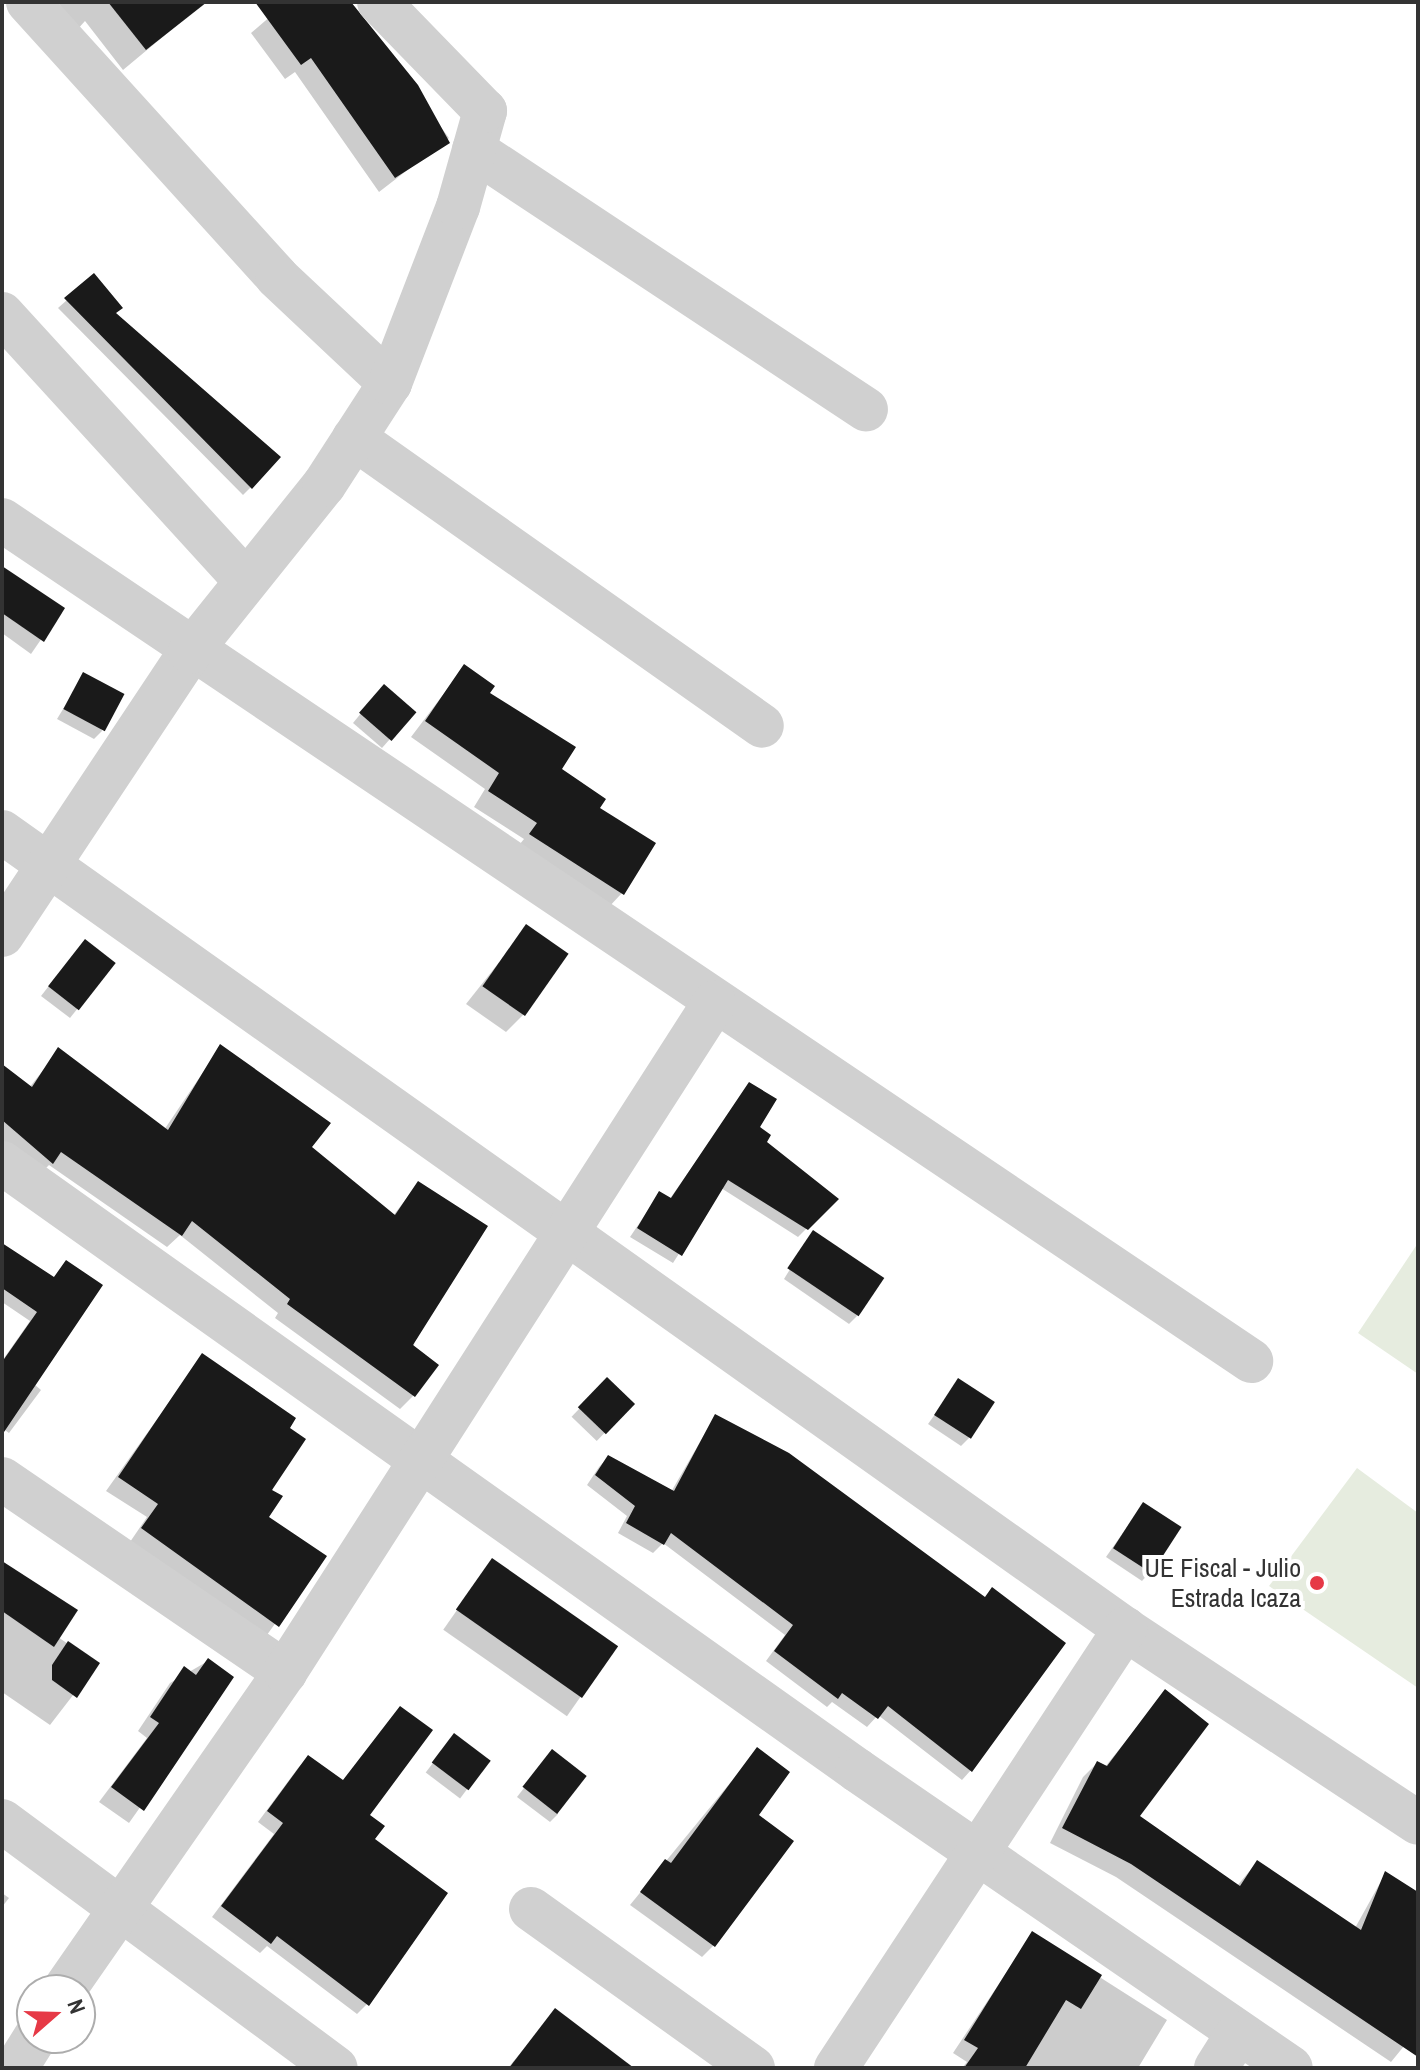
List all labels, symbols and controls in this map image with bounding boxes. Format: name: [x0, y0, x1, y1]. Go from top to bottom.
place label: UE Fiscal - Julio Estrada Icaza: [1145, 1552, 1301, 1614]
marker: UE Fiscal - Julio Estrada Icaza: [1308, 1574, 1326, 1592]
north arrow: [16, 1974, 96, 2054]
text: N: [60, 1995, 93, 2018]

